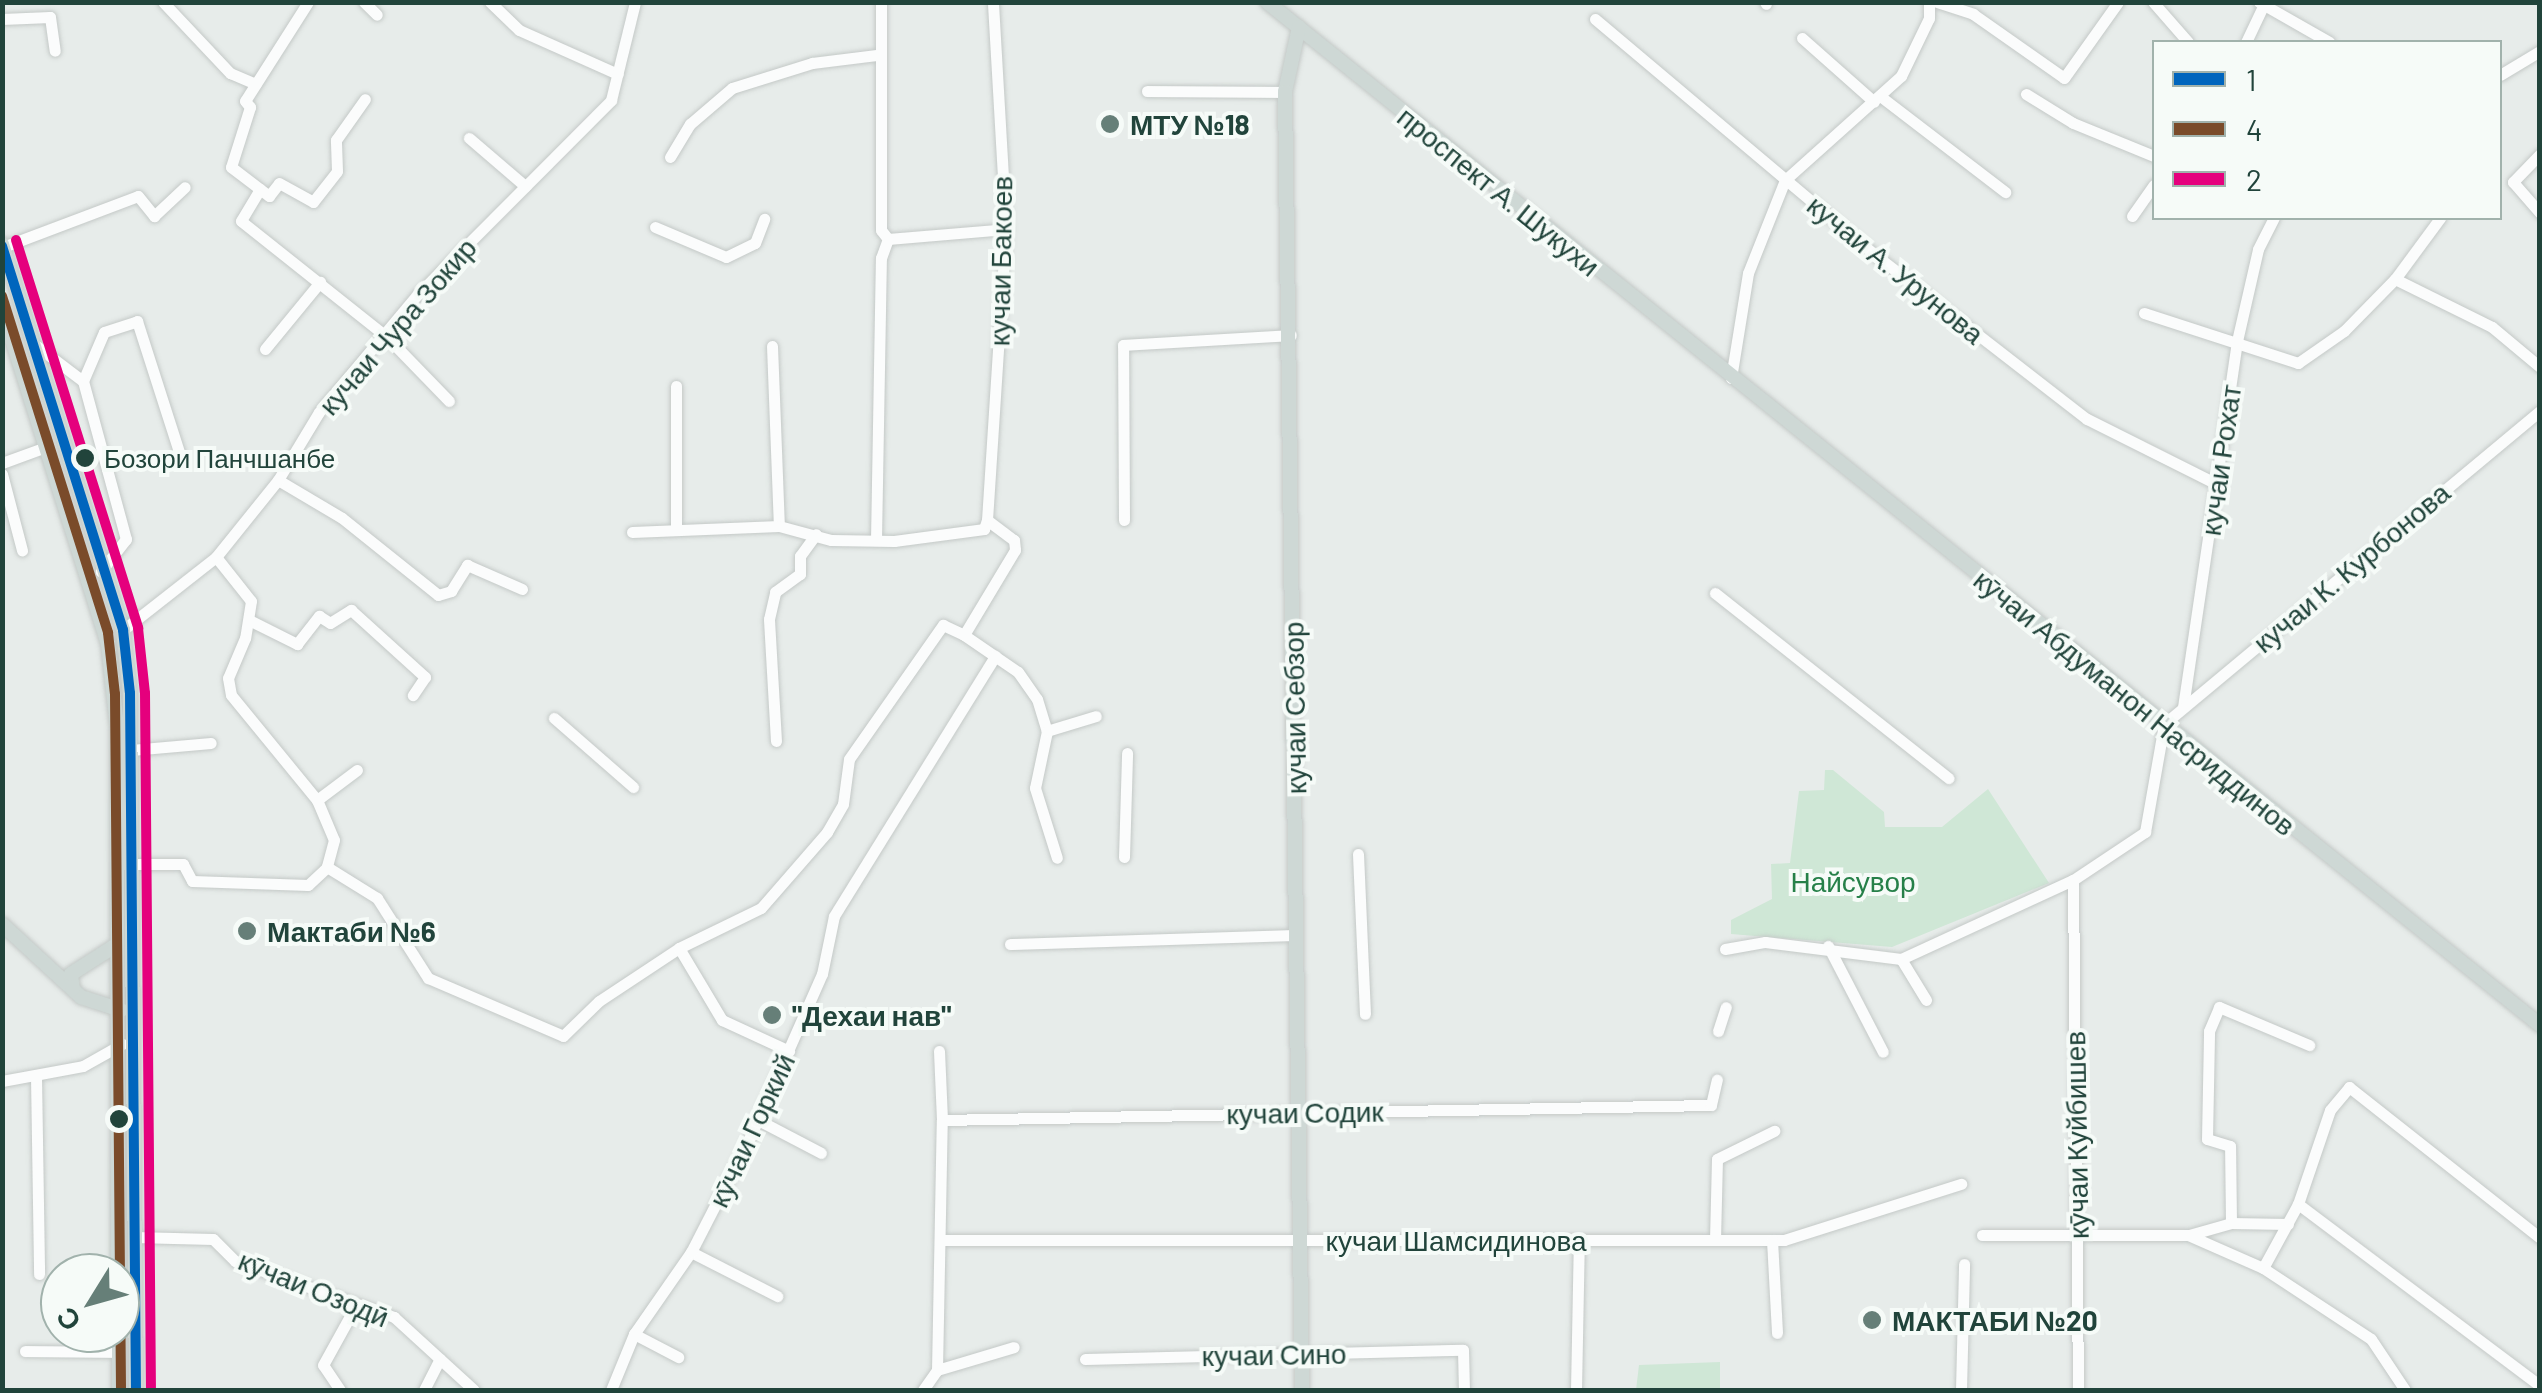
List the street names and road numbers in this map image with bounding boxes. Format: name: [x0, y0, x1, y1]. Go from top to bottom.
street label: проспект А. Шукухи: [1391, 99, 1607, 283]
street label: кучаи Бакоев: [982, 175, 1018, 347]
street label: кучаи А. Урунова: [1801, 188, 1991, 350]
street label: кучаи Чура Зокир: [311, 231, 483, 421]
street label: кучаи Рохат: [2193, 382, 2247, 538]
street label: кучаи К. Курбонова: [2246, 475, 2456, 659]
street label: кӯчаи Абдуманон Насриддинов: [1968, 562, 2302, 842]
street label: кучаи Себзор: [1276, 621, 1312, 795]
street label: кӯчаи Куйбишев: [2057, 1031, 2095, 1239]
street label: кӯчаи Горкий: [701, 1048, 801, 1212]
street label: кучаи Содик: [1226, 1094, 1384, 1130]
street label: кучаи Шамсидинова: [1325, 1223, 1587, 1257]
street label: кӯчаи Озодӣ: [234, 1243, 394, 1333]
street label: кучаи Сино: [1201, 1336, 1347, 1372]

